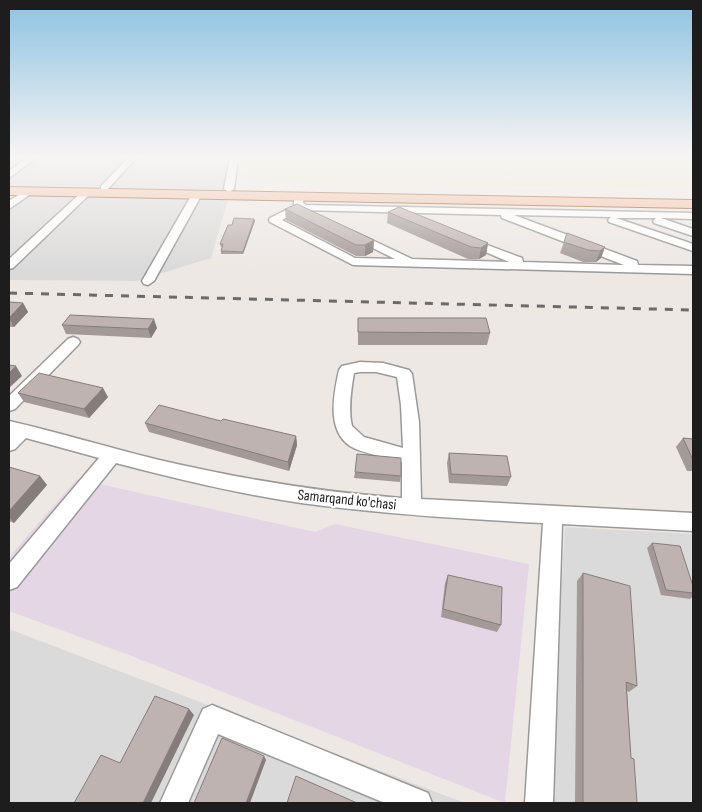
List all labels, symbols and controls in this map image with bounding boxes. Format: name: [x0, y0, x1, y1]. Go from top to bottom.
street label: Samarqand ko'chasi: [297, 485, 398, 515]

